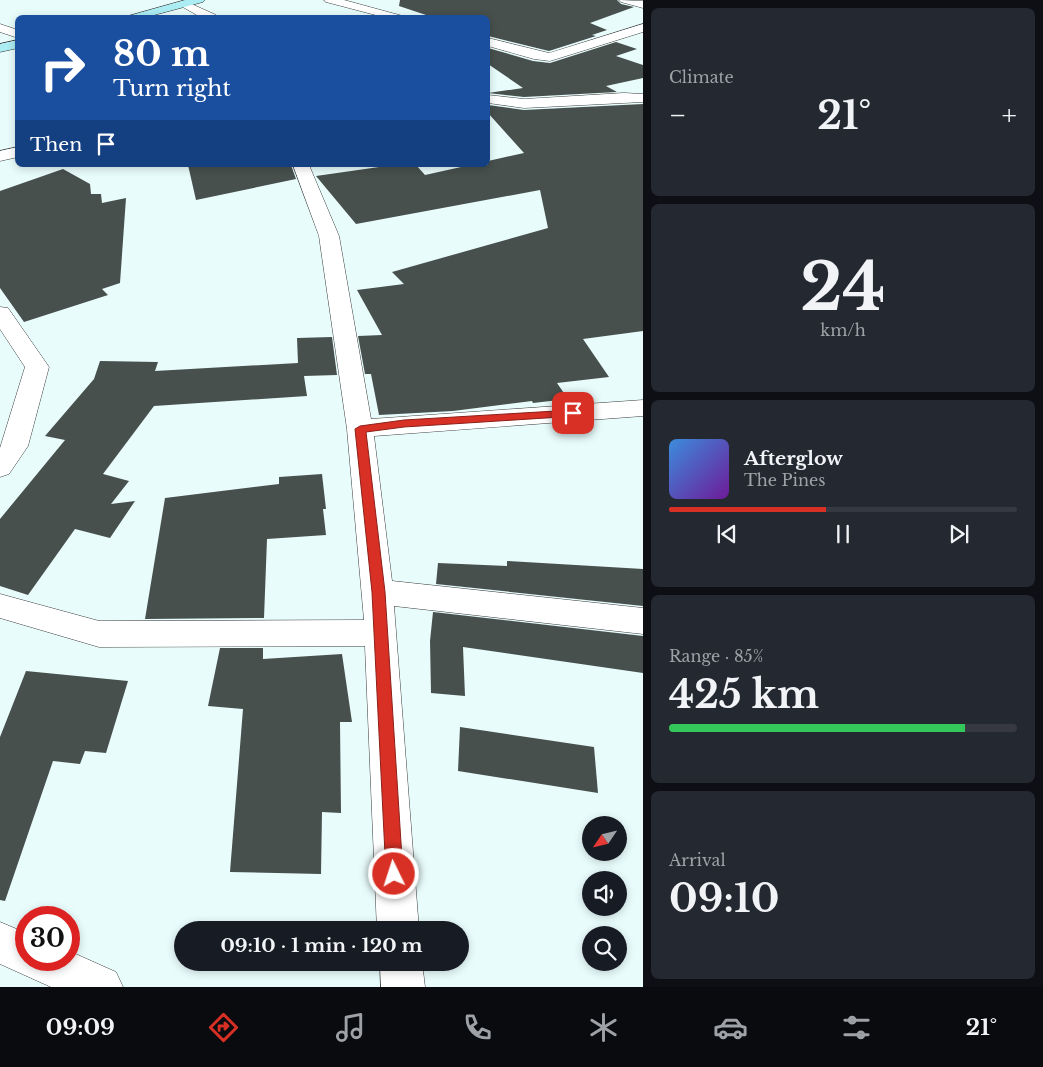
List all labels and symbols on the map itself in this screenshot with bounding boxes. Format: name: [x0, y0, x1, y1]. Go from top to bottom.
pin: [552, 392, 594, 434]
north arrow: [582, 816, 628, 861]
position arrow: [367, 847, 419, 899]
speed limit sign: 30: [15, 906, 80, 971]

